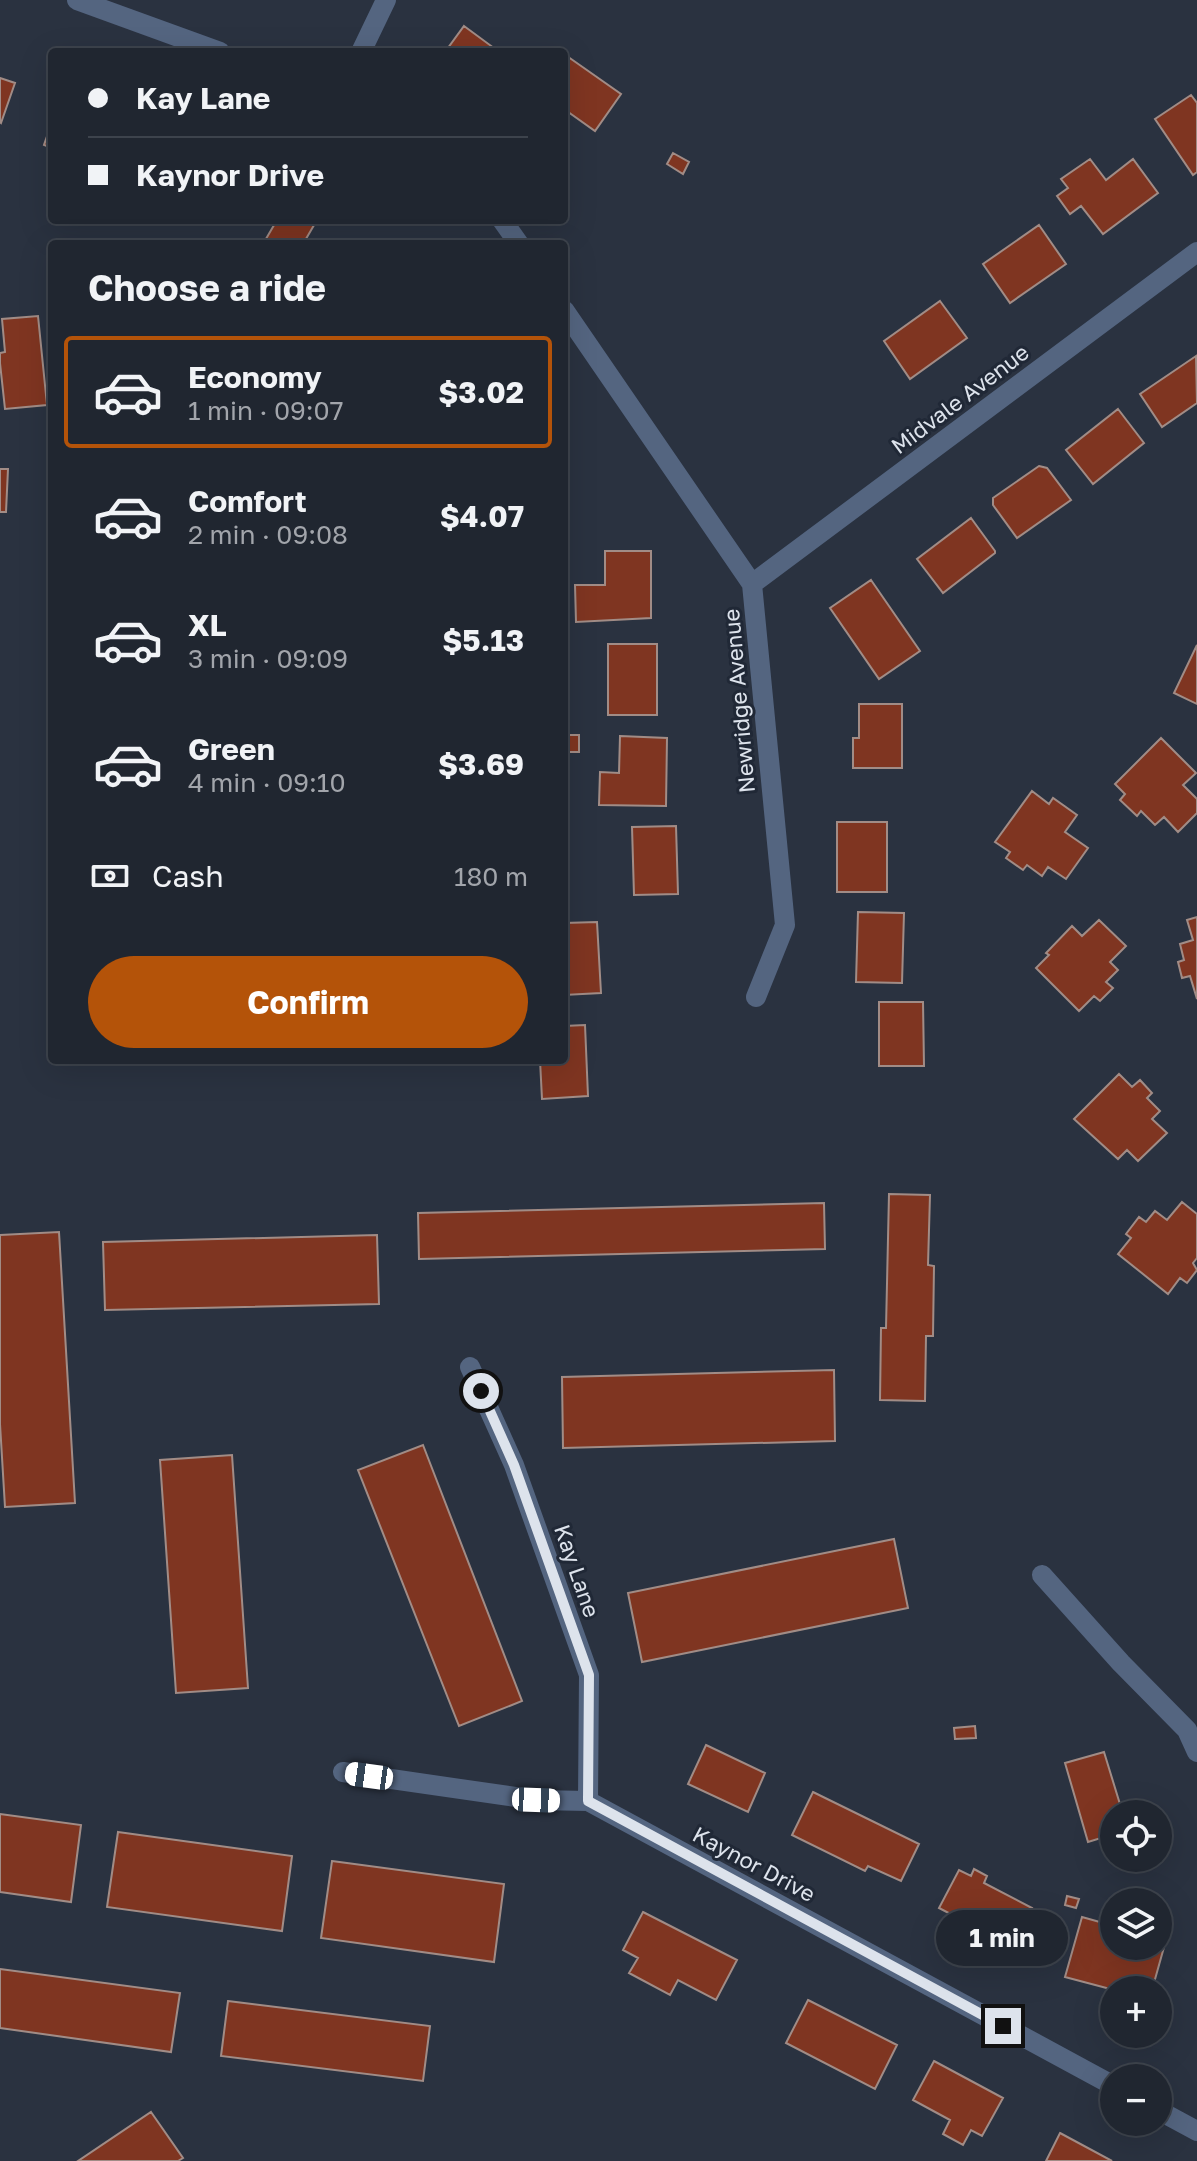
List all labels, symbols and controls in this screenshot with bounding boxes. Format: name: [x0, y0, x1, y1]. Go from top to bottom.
text: Kay Lane: [136, 80, 271, 116]
text: Kaynor Drive: [136, 157, 324, 193]
text: Choose a ride: [88, 266, 326, 309]
street label: Midvale Avenue: [886, 338, 1034, 459]
icon: car: [92, 356, 164, 428]
text: Economy: [188, 359, 322, 395]
text: $3.02: [438, 374, 524, 410]
text: 1 min · 09:07: [188, 395, 343, 426]
icon: car: [92, 480, 164, 552]
text: Comfort: [188, 483, 307, 519]
text: $4.07: [440, 498, 524, 534]
text: 2 min · 09:08: [188, 519, 348, 550]
icon: car: [92, 604, 164, 676]
text: XL: [188, 607, 227, 643]
street label: Newridge Avenue: [717, 608, 760, 794]
text: $5.13: [442, 622, 524, 658]
text: 3 min · 09:09: [188, 643, 348, 674]
icon: car: [92, 728, 164, 800]
text: Green: [188, 731, 275, 767]
text: $3.69: [438, 746, 524, 782]
text: 4 min · 09:10: [188, 767, 346, 798]
icon: cash: [88, 854, 132, 898]
text: Cash: [152, 858, 224, 894]
text: 180 m: [454, 861, 528, 892]
button: Confirm: [88, 956, 528, 1048]
route start: [463, 1373, 499, 1409]
street label: Kay Lane: [549, 1521, 606, 1621]
car: [344, 1761, 394, 1791]
car: [512, 1787, 560, 1813]
map controls: [1100, 1800, 1172, 2136]
button: locate: [1100, 1800, 1172, 1872]
street label: Kaynor Drive: [688, 1820, 820, 1907]
button: layers: [1100, 1888, 1172, 1960]
callout: 1 min: [937, 1910, 1069, 1966]
text: 1 min: [969, 1922, 1035, 1953]
button: +: [1100, 1976, 1172, 2048]
route end: [985, 2008, 1021, 2044]
button: −: [1100, 2064, 1172, 2136]

